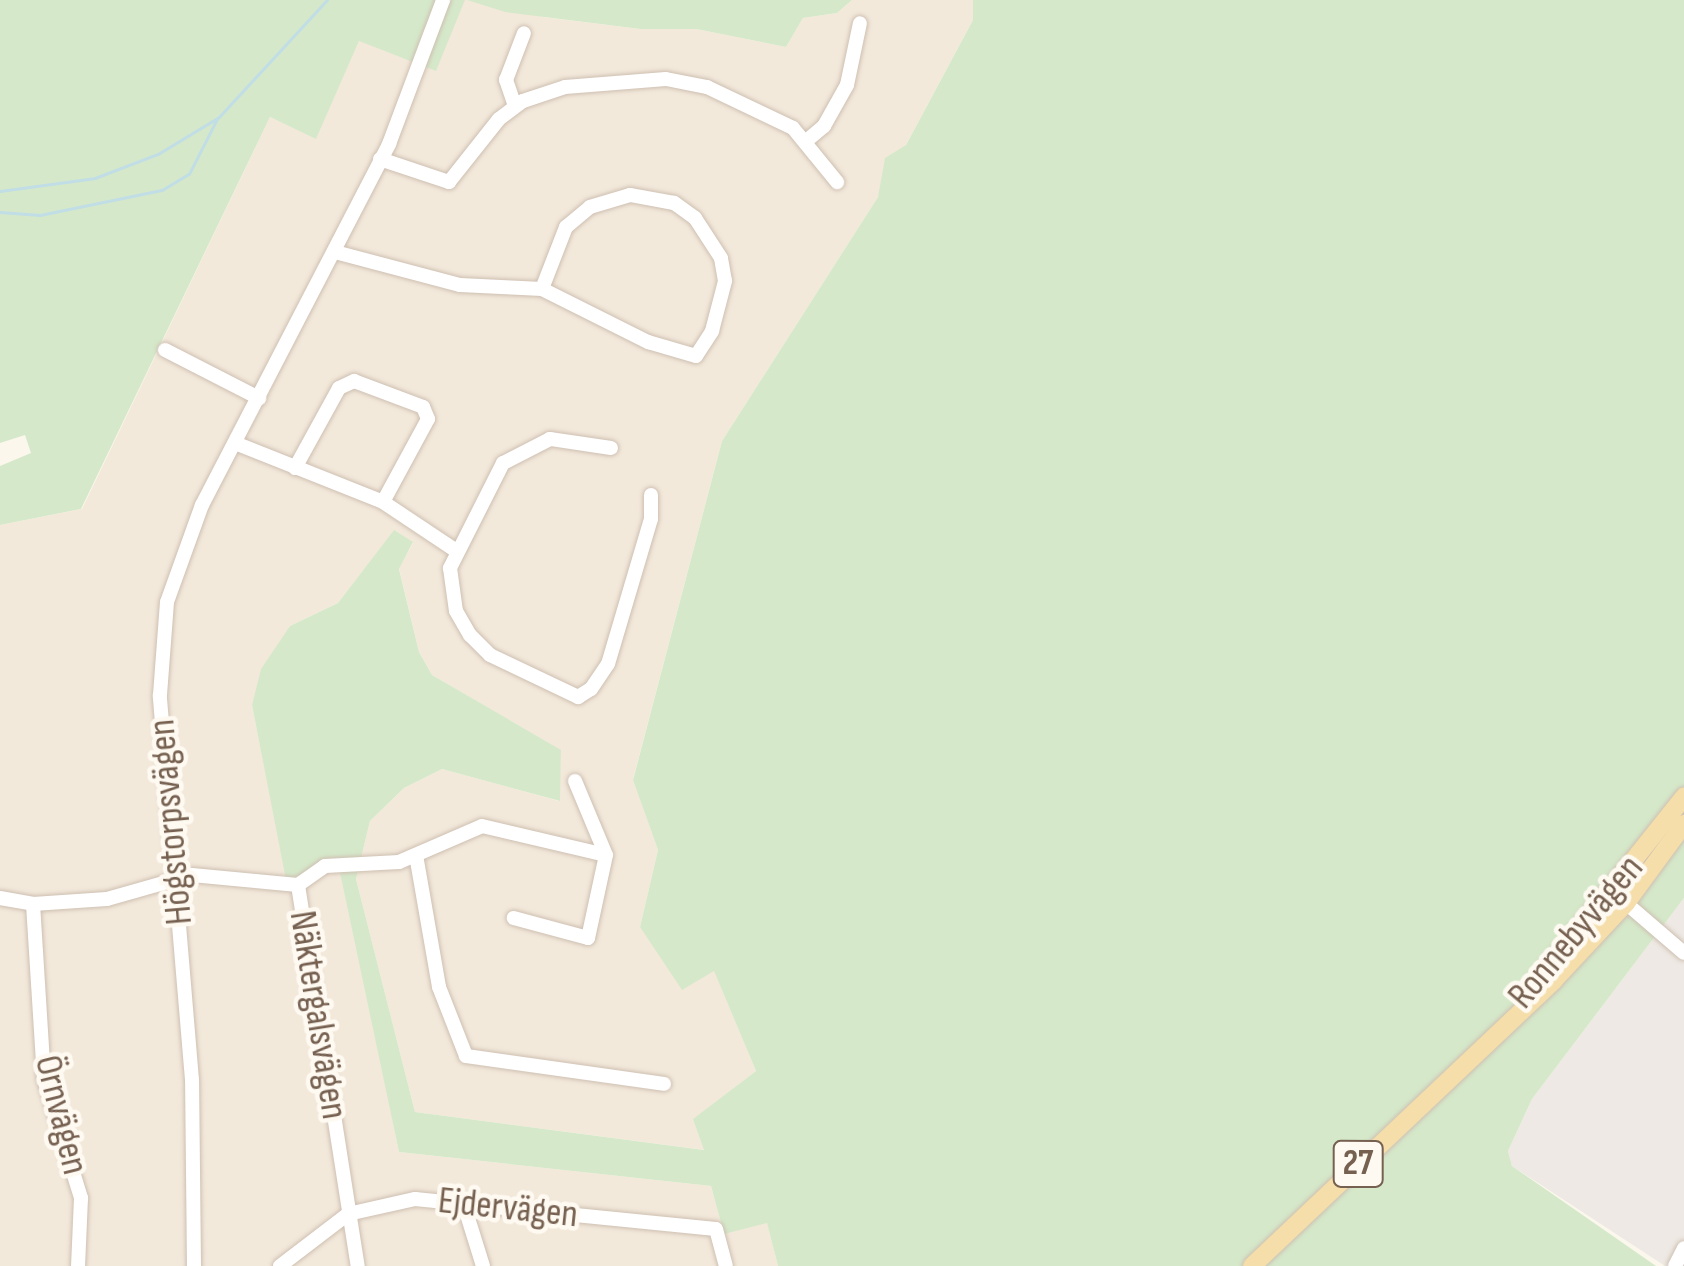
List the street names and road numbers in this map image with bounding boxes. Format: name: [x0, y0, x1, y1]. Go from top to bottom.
street label: Högstorpsvägen: [139, 717, 203, 927]
street label: Ronnebyvägen: [1499, 846, 1653, 1018]
street label: Näktergalsvägen: [279, 908, 357, 1122]
street label: Örnvägen: [24, 1051, 98, 1179]
road number: 27: [1330, 1134, 1386, 1194]
street label: Ejdervägen: [436, 1178, 580, 1238]

